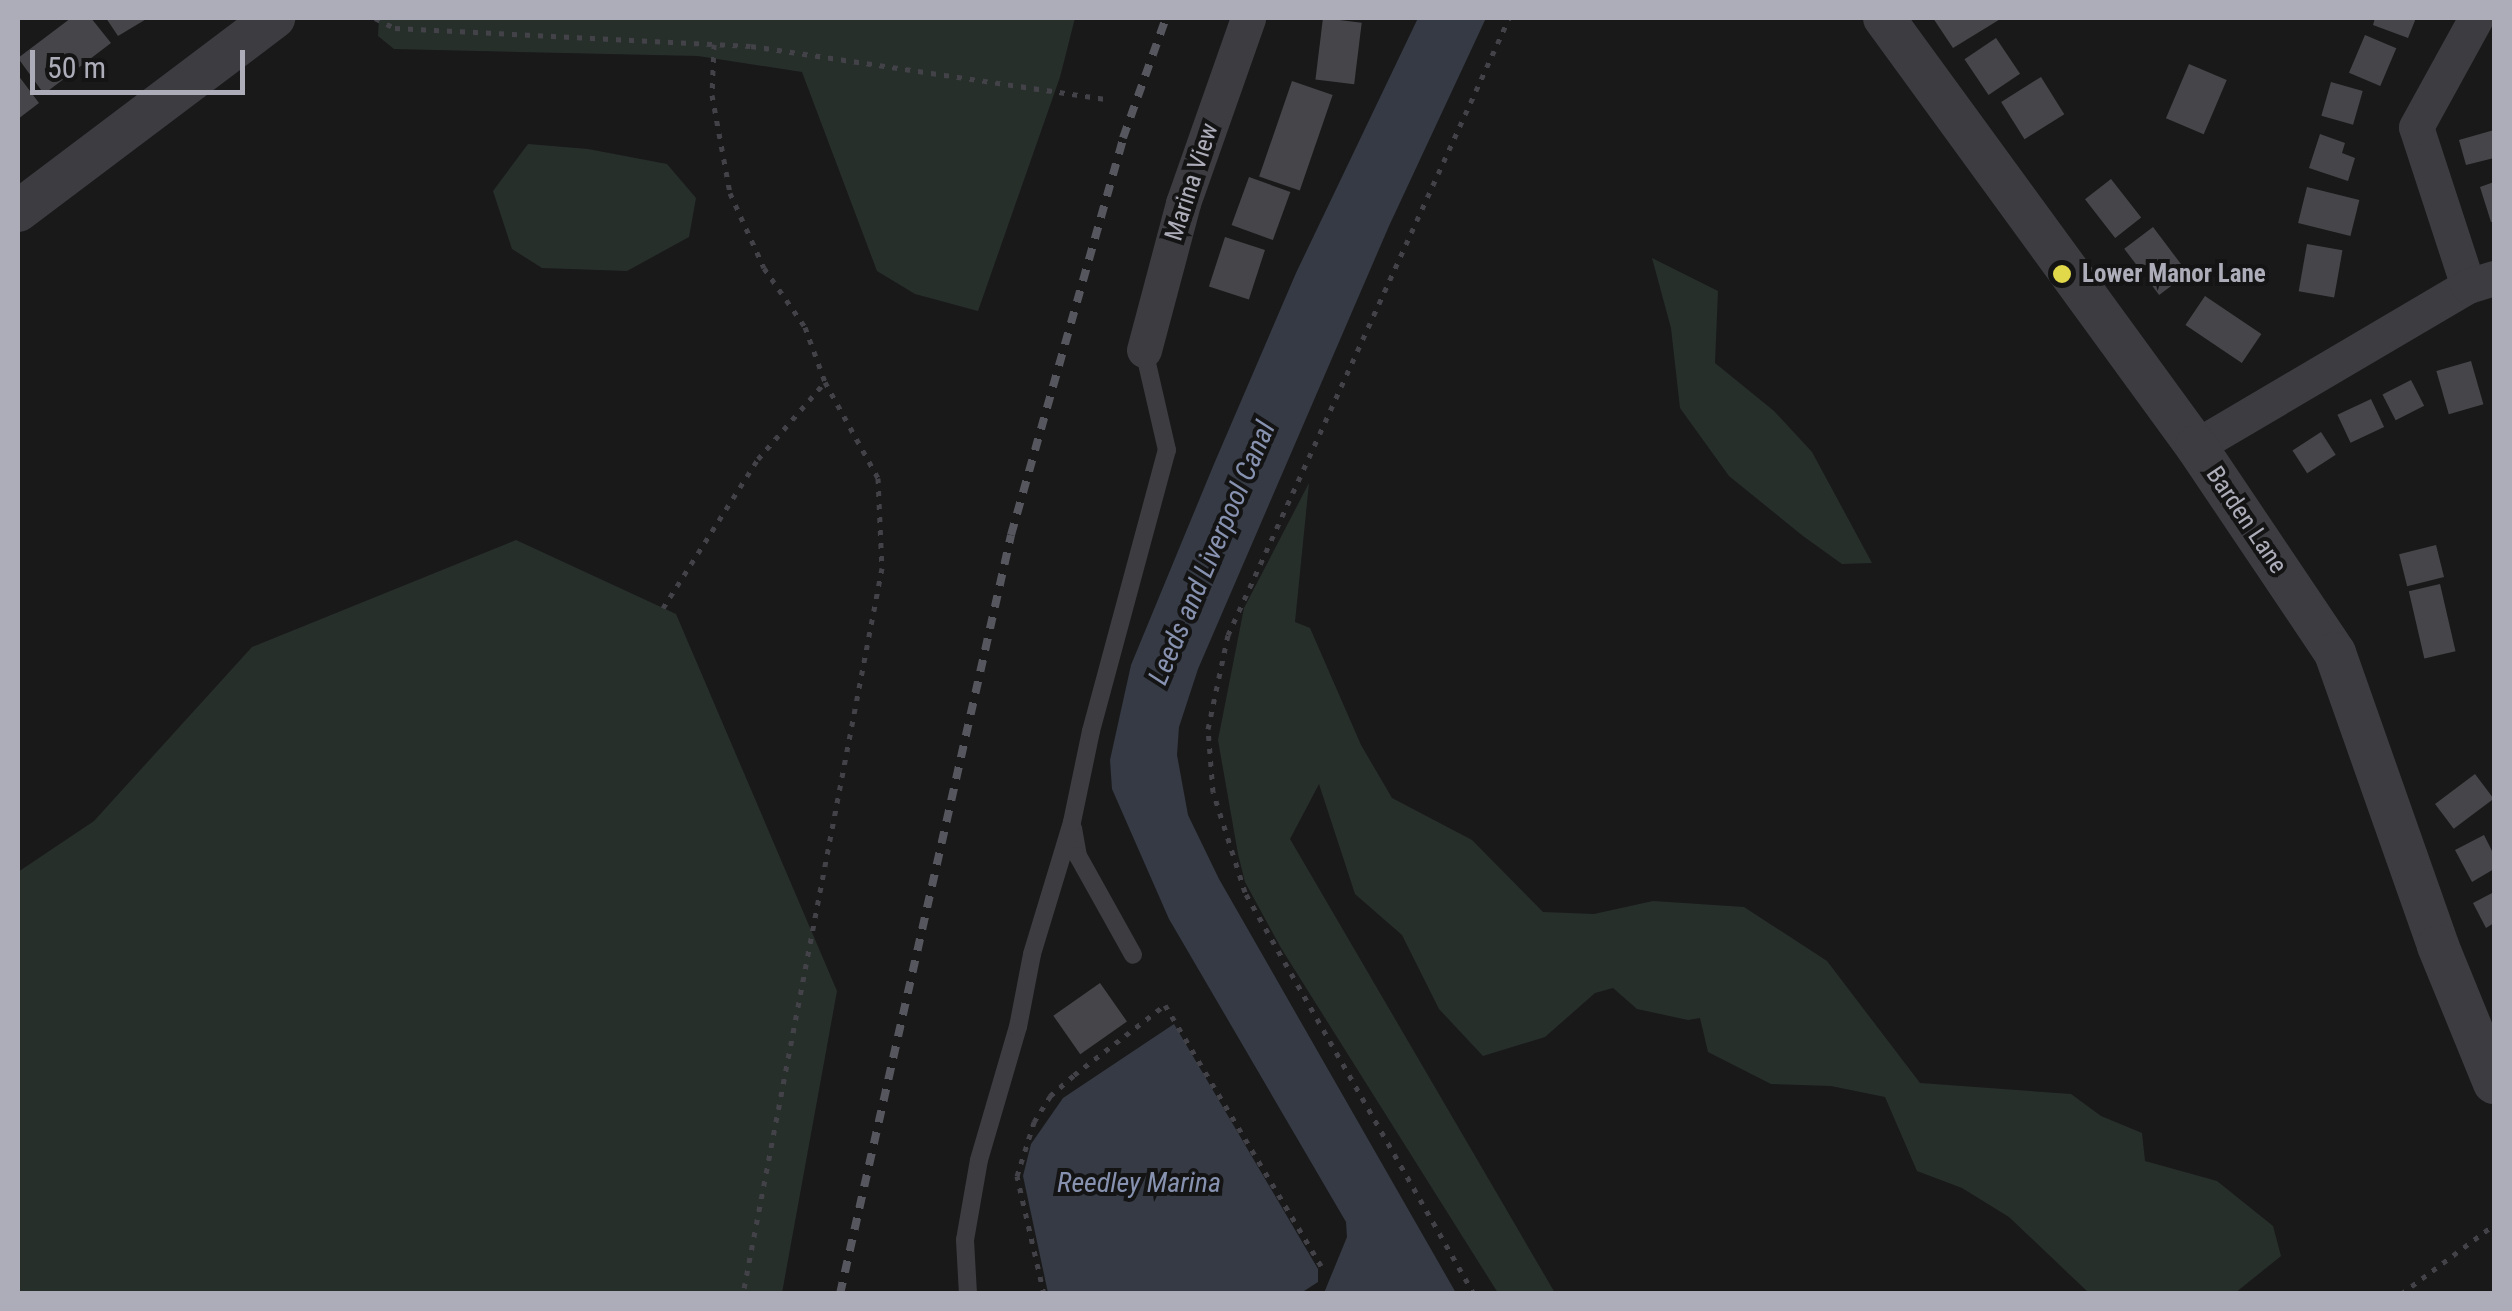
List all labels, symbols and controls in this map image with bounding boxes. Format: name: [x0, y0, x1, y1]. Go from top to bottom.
scale bar: [35, 30, 250, 92]
text: 50 m: [47, 50, 106, 85]
street label: Marina View: [1159, 119, 1225, 245]
place label: Lower Manor Lane: [2082, 259, 2266, 289]
marker: Lower Manor Lane: [2051, 263, 2073, 285]
water label: Leeds and Liverpool Canal: [1141, 417, 1283, 689]
street label: Barden Lane: [2199, 461, 2293, 579]
water label: Reedley Marina: [1057, 1166, 1221, 1200]

